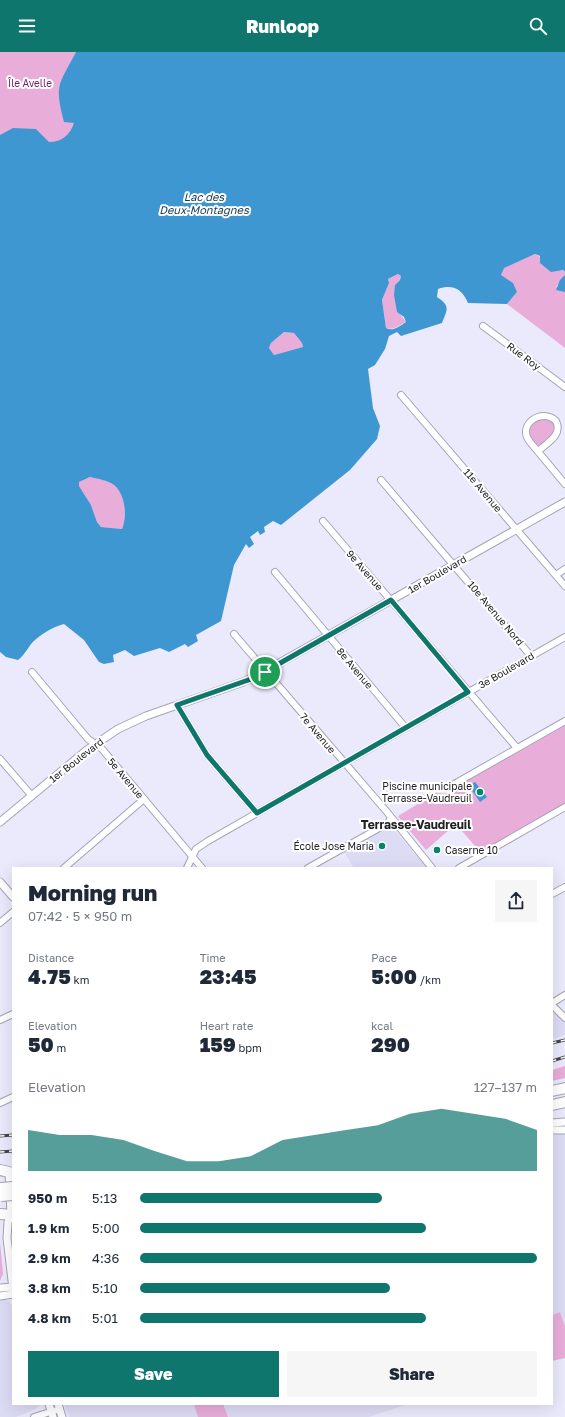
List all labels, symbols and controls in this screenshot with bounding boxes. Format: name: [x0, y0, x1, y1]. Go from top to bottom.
icon: menu: [16, 15, 38, 37]
text: Runloop: [246, 15, 319, 37]
icon: search: [527, 15, 549, 37]
park label: Île Avelle: [7, 77, 52, 89]
water label: Lac des Deux-Montagnes: [159, 190, 250, 217]
street label: Rue Roy: [505, 339, 544, 373]
street label: 11e Avenue: [461, 466, 505, 514]
street label: 9e Avenue: [344, 547, 386, 593]
street label: 1er Boulevard: [406, 552, 468, 596]
street label: 10e Avenue Nord: [465, 578, 527, 648]
street label: 8e Avenue: [334, 645, 376, 691]
street label: 3e Boulevard: [476, 649, 536, 691]
pin: [248, 655, 282, 689]
icon: arrive: [254, 661, 276, 683]
street label: 7e Avenue: [298, 710, 338, 756]
street label: 1er Boulevard: [47, 735, 105, 785]
street label: 5e Avenue: [106, 755, 147, 801]
place label: Piscine municipale Terrasse-Vaudreuil: [382, 780, 472, 804]
marker: Piscine municipale Terrasse-Vaudreuil: [475, 787, 485, 797]
district label: Terrasse-Vaudreuil: [361, 817, 471, 832]
place label: École Jose Maria: [294, 840, 374, 852]
marker: École Jose Maria: [377, 841, 387, 851]
place label: Caserne 10: [445, 844, 498, 856]
marker: Caserne 10: [432, 845, 442, 855]
text: Morning run: [28, 879, 157, 906]
button: share: [495, 880, 537, 922]
text: 07:42 · 5 × 950 m: [28, 908, 132, 924]
text: Distance: [28, 951, 74, 964]
text: Time: [200, 951, 226, 964]
text: Pace: [371, 951, 397, 964]
text: 4.75: [28, 964, 71, 988]
text: 23:45: [200, 964, 257, 988]
text: 5:00: [371, 964, 417, 988]
text: km: [71, 973, 90, 986]
text: /km: [417, 973, 441, 986]
text: Elevation: [28, 1019, 77, 1032]
text: Heart rate: [200, 1019, 253, 1032]
text: kcal: [371, 1019, 393, 1032]
text: 50: [28, 1032, 54, 1056]
text: 159: [200, 1032, 236, 1056]
text: 290: [371, 1032, 410, 1056]
text: m: [54, 1041, 66, 1054]
text: bpm: [236, 1041, 262, 1054]
text: Elevation: [28, 1079, 86, 1095]
text: 127–137 m: [474, 1079, 537, 1095]
text: 950 m: [28, 1190, 67, 1206]
text: 5:13: [92, 1190, 117, 1206]
text: 1.9 km: [28, 1220, 69, 1236]
text: 5:00: [92, 1220, 120, 1236]
text: 2.9 km: [28, 1250, 71, 1266]
text: 4:36: [92, 1250, 119, 1266]
text: 3.8 km: [28, 1280, 71, 1296]
text: 5:10: [92, 1280, 118, 1296]
text: 4.8 km: [28, 1310, 71, 1326]
text: 5:01: [92, 1310, 118, 1326]
button: Save: [28, 1351, 279, 1397]
button: Share: [287, 1351, 537, 1397]

